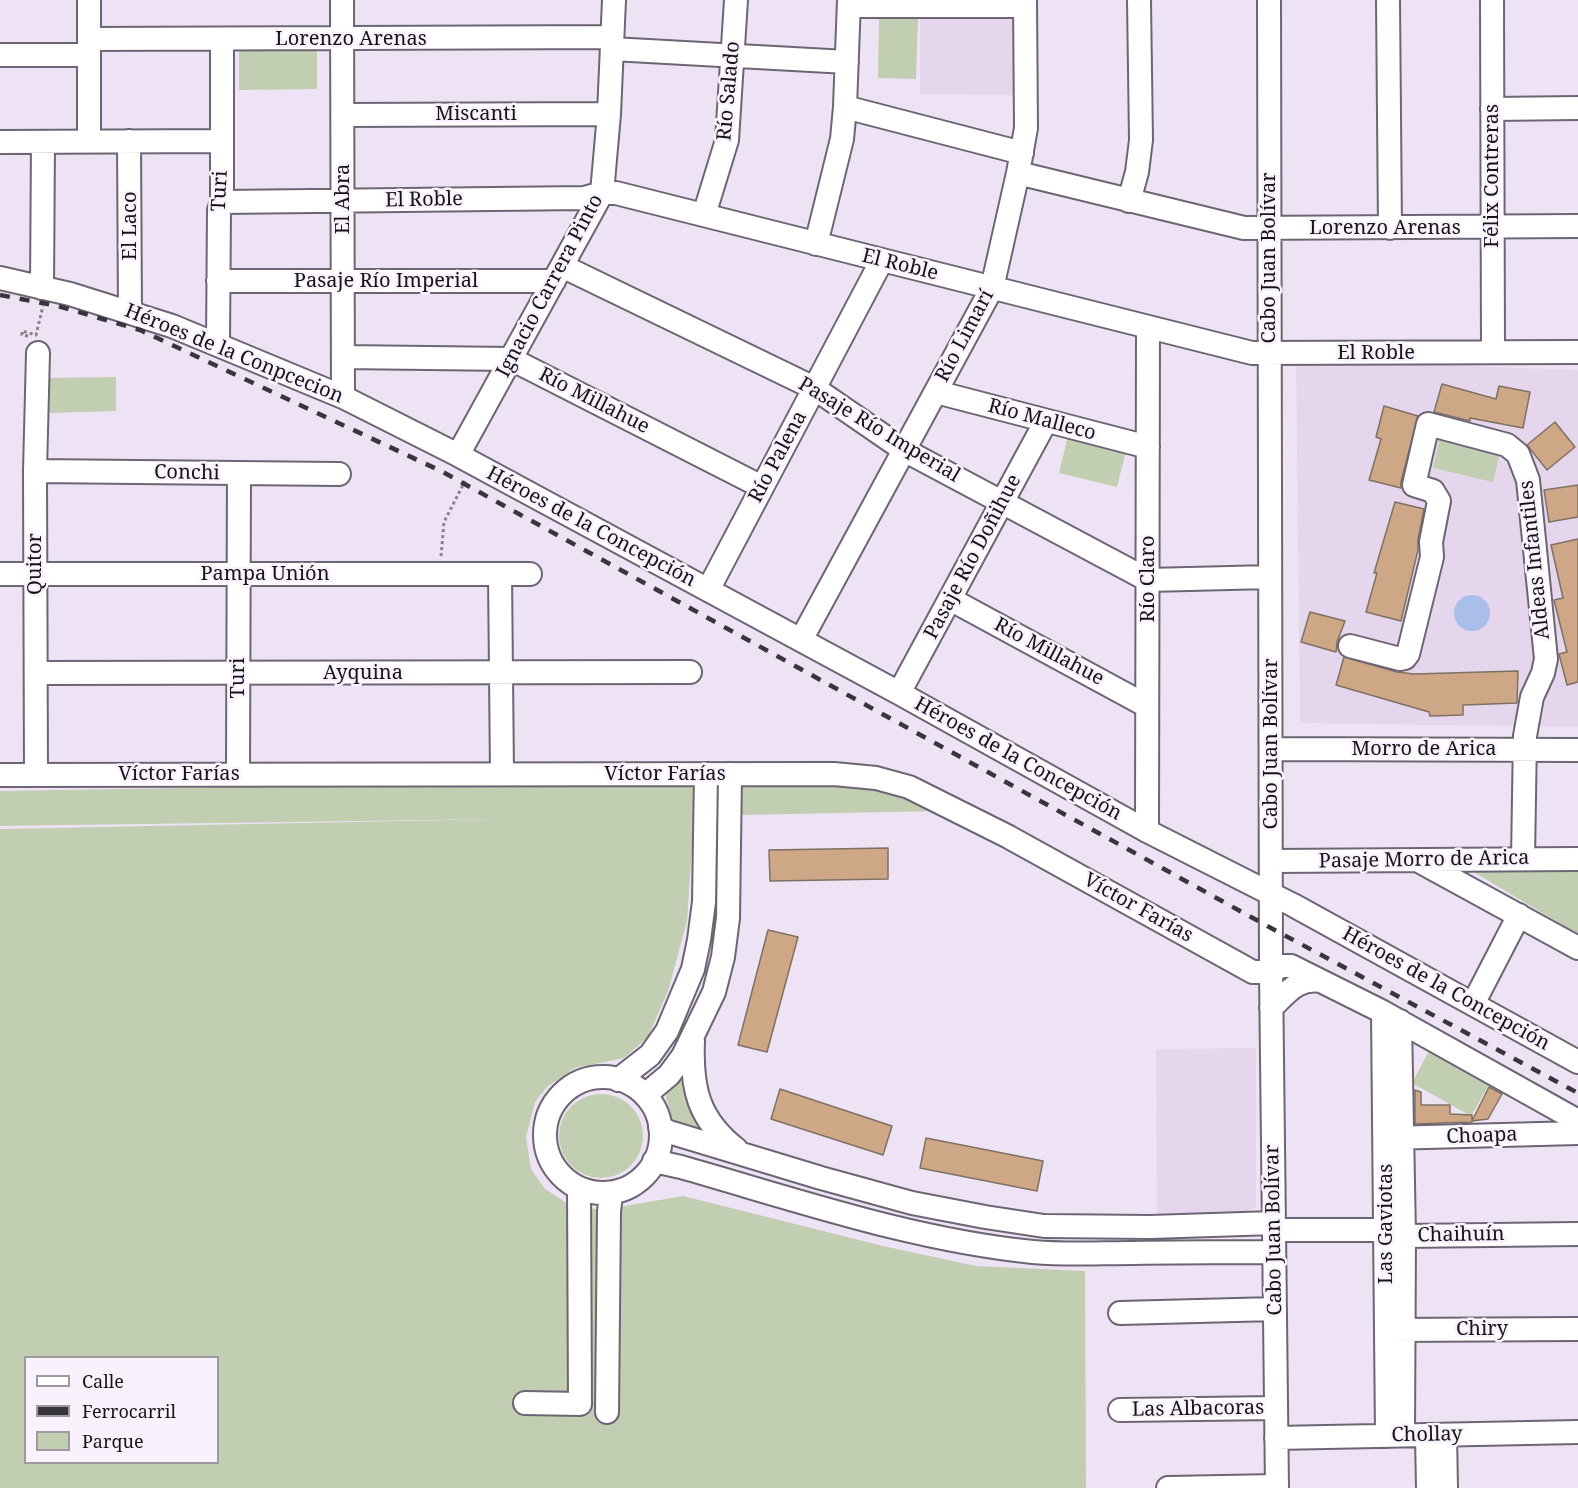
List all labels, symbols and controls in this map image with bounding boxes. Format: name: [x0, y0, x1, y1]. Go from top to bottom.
street label: Lorenzo Arenas: [275, 27, 427, 51]
street label: Río Salado: [713, 40, 745, 142]
street label: Miscanti: [435, 102, 517, 126]
street label: Félix Contreras: [1480, 104, 1504, 248]
street label: El Abra: [331, 164, 355, 234]
street label: Turi: [207, 170, 233, 212]
street label: Cabo Juan Bolívar: [1257, 172, 1281, 344]
street label: El Roble: [385, 187, 463, 213]
street label: Ignacio Carrera Pinto: [492, 190, 608, 382]
street label: El Laco: [118, 192, 142, 260]
street label: Lorenzo Arenas: [1309, 216, 1461, 240]
street label: El Roble: [859, 244, 941, 286]
street label: Pasaje Río Imperial: [294, 269, 478, 293]
street label: Río Limarí: [931, 286, 999, 386]
street label: Héroes de la Conpcecion: [121, 299, 347, 409]
street label: El Roble: [1337, 341, 1415, 365]
street label: Río Millahue: [535, 363, 653, 439]
street label: Pasaje Río Imperial: [794, 372, 964, 488]
street label: Río Malleco: [985, 394, 1099, 446]
street label: Río Palena: [744, 407, 812, 507]
street label: Conchi: [154, 460, 220, 486]
street label: Héroes de la Concepción: [482, 462, 700, 592]
street label: Pasaje Río Doñihue: [919, 470, 1027, 644]
street label: Aldeas Infantiles: [1515, 479, 1555, 641]
street label: Quitor: [23, 533, 47, 595]
street label: Río Claro: [1136, 536, 1160, 622]
street label: Pampa Unión: [200, 562, 330, 586]
street label: Río Millahue: [990, 613, 1108, 691]
street label: Turi: [226, 658, 250, 698]
street label: Cabo Juan Bolívar: [1259, 658, 1283, 830]
street label: Ayquina: [323, 661, 403, 685]
street label: Héroes de la Concepción: [910, 692, 1126, 826]
street label: Morro de Arica: [1351, 737, 1497, 761]
street label: Víctor Farías: [118, 762, 240, 786]
street label: Víctor Farías: [604, 762, 726, 786]
street label: Pasaje Morro de Arica: [1319, 846, 1529, 874]
street label: Víctor Farías: [1079, 868, 1197, 948]
street label: Héroes de la Concepción: [1338, 922, 1554, 1056]
street label: Choapa: [1446, 1123, 1518, 1149]
street label: Cabo Juan Bolívar: [1261, 1144, 1287, 1316]
street label: Las Gaviotas: [1374, 1164, 1398, 1284]
street label: Chaihuín: [1417, 1222, 1505, 1248]
street label: Chiry: [1456, 1317, 1508, 1341]
legend: [24, 1356, 219, 1464]
text: Calle: [82, 1369, 124, 1393]
street label: Las Albacoras: [1132, 1396, 1264, 1422]
text: Ferrocarril: [82, 1399, 176, 1423]
street label: Chollay: [1391, 1422, 1463, 1448]
text: Parque: [82, 1429, 144, 1453]

